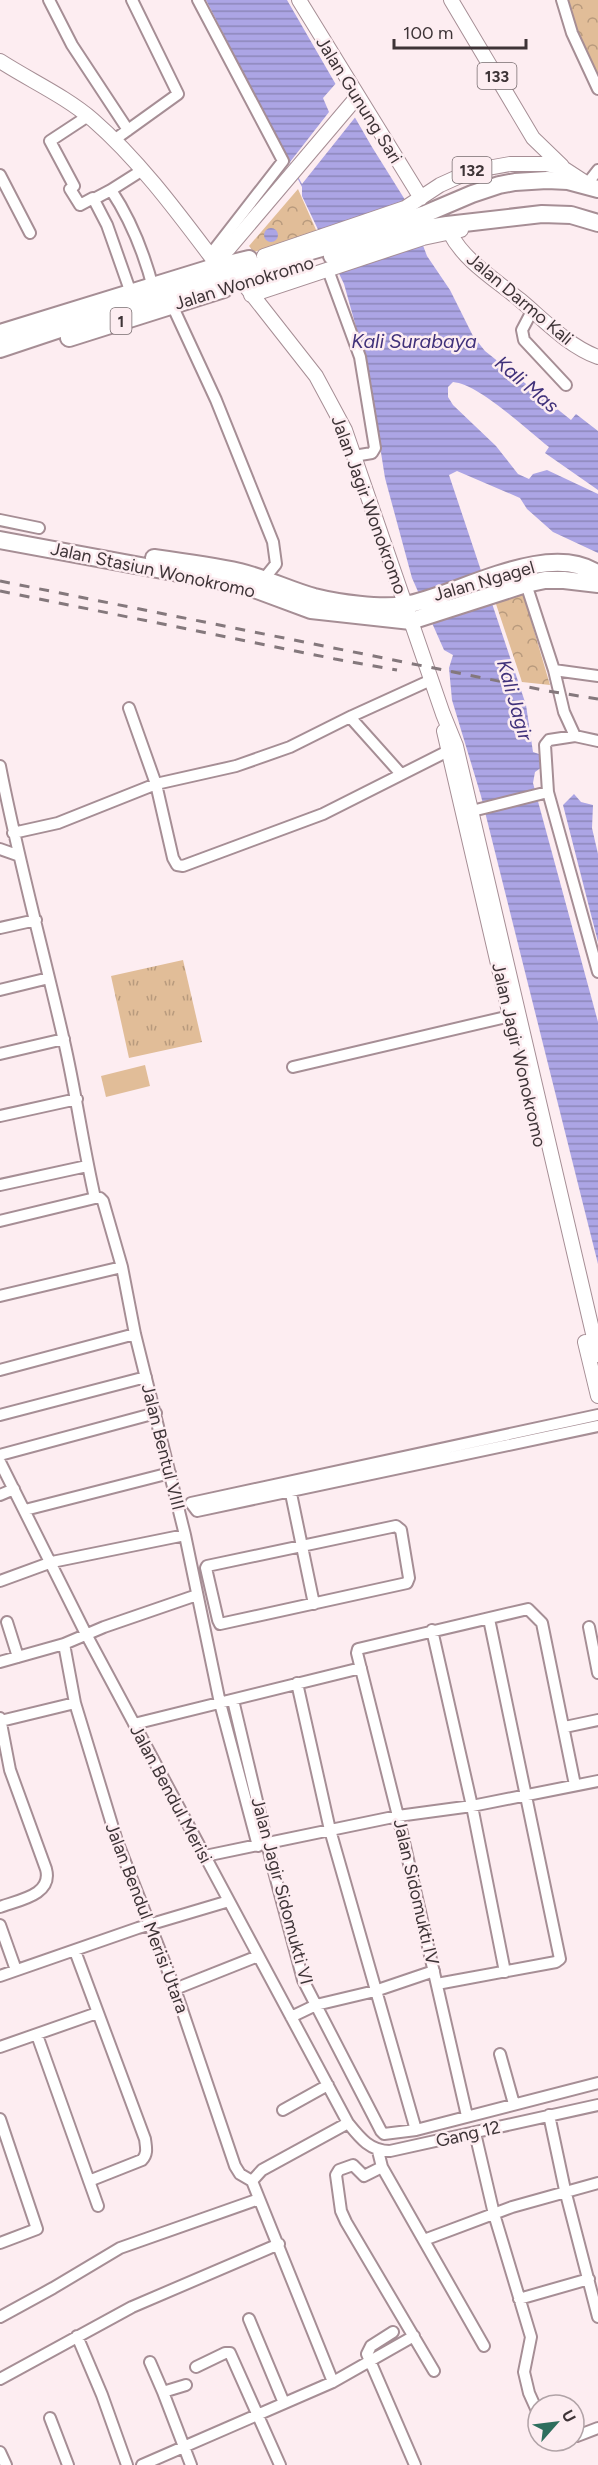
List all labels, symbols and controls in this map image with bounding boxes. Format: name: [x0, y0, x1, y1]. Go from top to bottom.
scale bar: [394, 12, 526, 50]
text: 100 m: [403, 22, 453, 44]
street label: Jalan Gunung Sari: [311, 32, 407, 168]
road number: 133: [478, 63, 516, 89]
road number: 132: [452, 157, 492, 183]
street label: Jalan Darmo Kali: [462, 248, 578, 350]
street label: Jalan Wonokromo: [172, 251, 316, 315]
road number: 1: [110, 308, 132, 334]
water label: Kali Surabaya: [351, 329, 477, 353]
water label: Kali Mas: [490, 350, 564, 418]
street label: Jalan Jagir Wonokromo: [326, 413, 412, 597]
street label: Jalan Stasiun Wonokromo: [49, 538, 257, 602]
street label: Jalan Ngagel: [431, 556, 537, 606]
water label: Kali Jagir: [492, 657, 538, 744]
street label: Jalan Jagir Wonokromo: [487, 961, 551, 1149]
street label: Jalan Bentul VIII: [137, 1382, 189, 1512]
street label: Jalan Bendul Merisi: [125, 1721, 217, 1867]
street label: Jalan Jagir Sidomukti VI: [246, 1795, 318, 1987]
street label: Jalan Sidomukti IV: [389, 1817, 444, 1968]
street label: Jalan Bendul Merisi Utara: [100, 1820, 194, 2016]
street label: Gang 12: [434, 2116, 502, 2152]
north arrow: [526, 2393, 586, 2453]
text: U: [558, 2407, 580, 2426]

